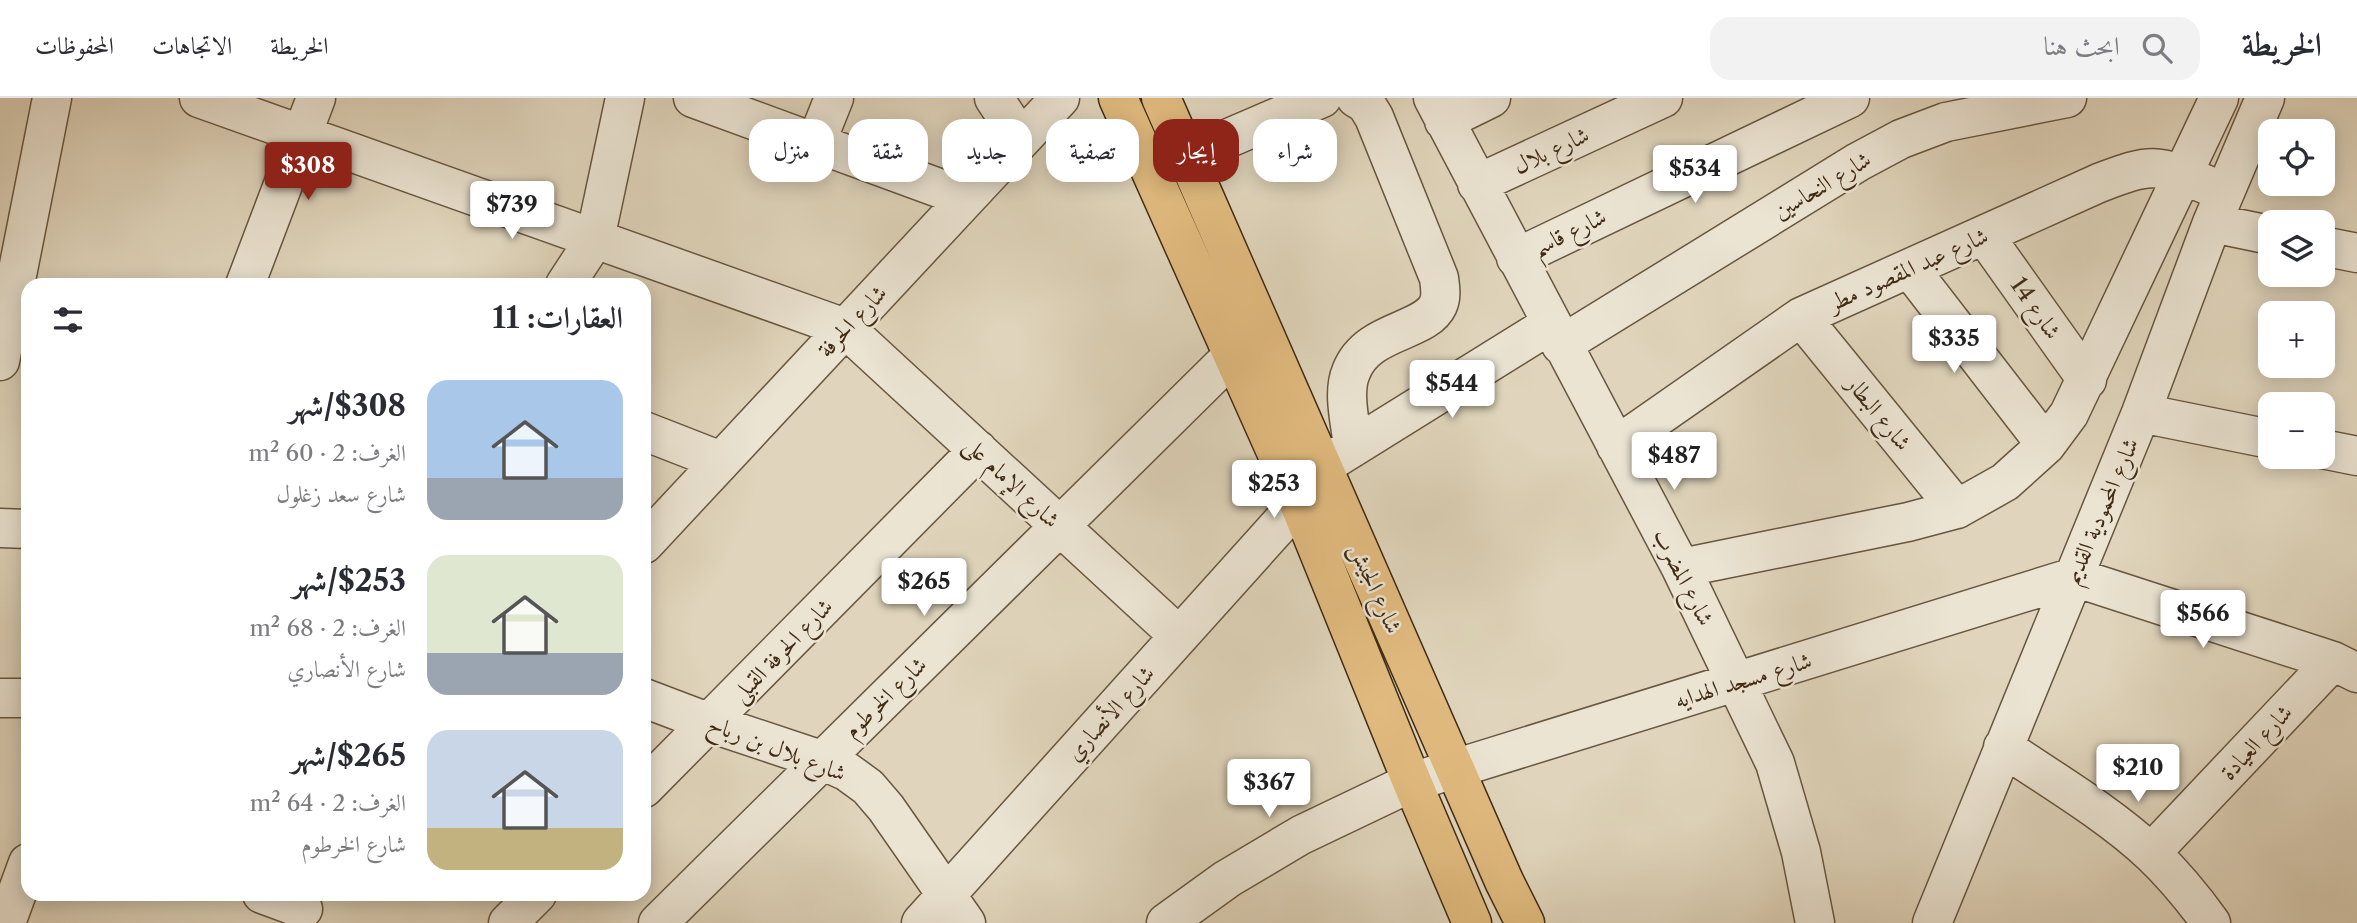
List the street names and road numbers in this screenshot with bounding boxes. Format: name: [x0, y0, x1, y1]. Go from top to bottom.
street label: شارع بلال: [1509, 120, 1596, 185]
street label: شارع النحاسين: [1768, 145, 1879, 230]
street label: شارع قاسم: [1527, 202, 1615, 270]
street label: شارع عبد المقصود مطر: [1822, 221, 1995, 323]
street label: شارع 14: [2000, 272, 2067, 348]
street label: شارع الحرفة: [811, 279, 897, 367]
street label: شارع البطار: [1835, 369, 1918, 460]
street label: شارع الإمام على: [954, 431, 1066, 538]
street label: شارع المحمودية القديم: [2058, 434, 2150, 591]
street label: شارع المضرب: [1642, 524, 1720, 633]
street label: شارع الجيش: [1338, 538, 1408, 640]
street label: شارع الحرفة القبلى: [725, 592, 843, 712]
street label: شارع مسجد الهدايه: [1671, 646, 1817, 720]
street label: شارع الخرطوم: [838, 651, 937, 748]
street label: شارع الأنصاري: [1058, 658, 1165, 771]
street label: شارع العيادة: [2214, 698, 2302, 790]
street label: شارع بلال بن رباح: [702, 709, 850, 794]

